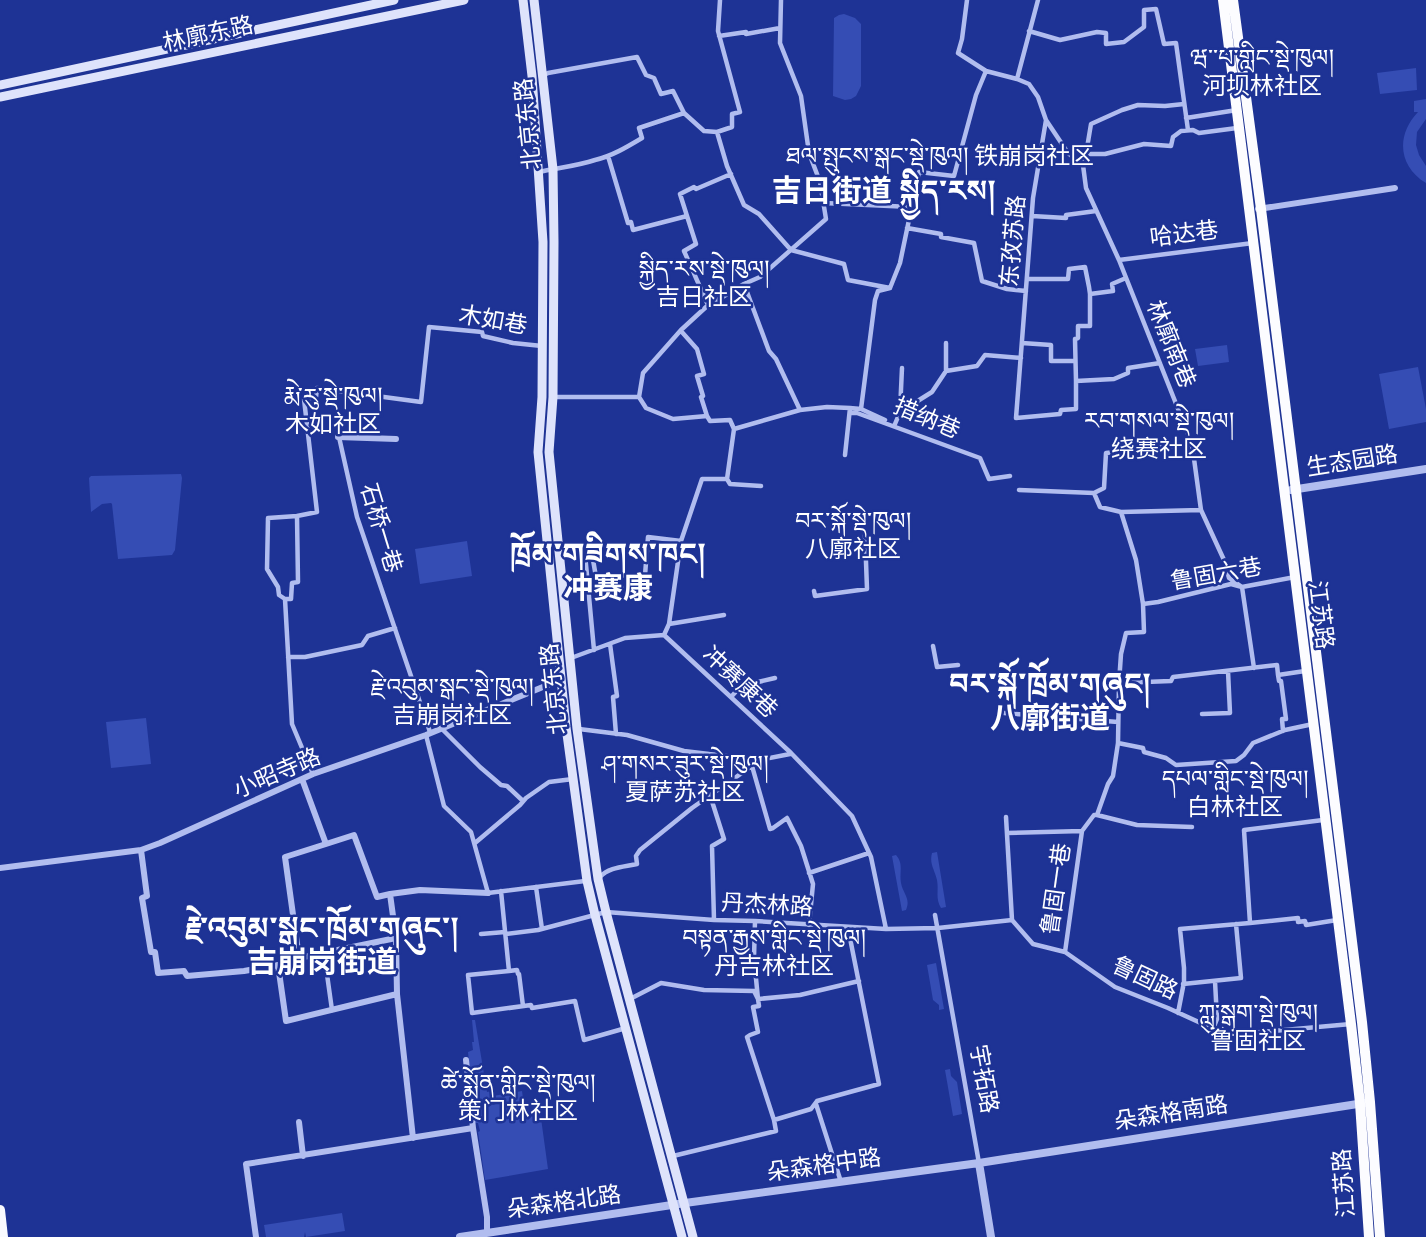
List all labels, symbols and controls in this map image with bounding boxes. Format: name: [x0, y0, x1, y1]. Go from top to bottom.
street label: 林廓东路: [160, 11, 256, 57]
district label: ཝ་་པ་གླིང་སྡེ་ཁུལ། 河坝林社区: [1190, 40, 1334, 100]
street label: 北京东路: [510, 77, 546, 171]
district label: ཐལ་སྤུངས་སྒང་སྡེ་ཁུལ། 铁崩岗社区: [786, 138, 1094, 176]
district label: 吉日街道 སྐྱིད་རས།: [772, 168, 996, 220]
street label: 东孜苏路: [996, 194, 1030, 288]
street label: 哈达巷: [1148, 216, 1220, 252]
district label: སྐྱིད་རས་སྡེ་ཁུལ། 吉日社区: [639, 251, 769, 311]
street label: 林廓南巷: [1141, 296, 1201, 392]
street label: 木如巷: [457, 301, 529, 339]
district label: རྨེ་རུ་སྡེ་ཁུལ། 木如社区: [284, 378, 382, 438]
street label: 措纳巷: [890, 392, 964, 444]
district label: རབ་གསལ་སྡེ་ཁུལ། 绕赛社区: [1084, 403, 1234, 463]
street label: 生态园路: [1304, 440, 1400, 482]
street label: 石桥一巷: [355, 480, 407, 576]
district label: བར་སྐོ་སྡེ་ཁུལ། 八廓社区: [795, 501, 911, 563]
district label: ཁྲོམ་གཟིགས་ཁང། 冲赛康: [510, 530, 706, 606]
street label: 鲁固六巷: [1168, 553, 1264, 595]
street label: 江苏路: [1303, 579, 1339, 651]
street label: 冲赛康巷: [697, 641, 783, 723]
street label: 北京东路: [536, 642, 572, 736]
district label: བར་སྐོ་ཁྲོམ་གཞུང། 八廓街道: [949, 657, 1151, 736]
district label: རྗེ་འབུམ་སྒང་སྡེ་ཁུལ། 吉崩岗社区: [370, 669, 534, 729]
street label: 小昭寺路: [229, 743, 325, 803]
district label: ཤ་གསར་ཟུར་སྡེ་ཁུལ། 夏萨苏社区: [600, 746, 769, 806]
district label: དཔལ་གླིང་སྡེ་ཁུལ། 白林社区: [1162, 761, 1308, 821]
street label: 鲁固一巷: [1036, 842, 1076, 936]
street label: 丹杰林路: [720, 889, 814, 921]
district label: རྗེ་འབུམ་སྒང་ཁྲོམ་གཞུང་། 吉崩岗街道: [185, 904, 459, 980]
district label: བསྟན་རྒྱས་གླིང་སྡེ་ཁུལ། 丹吉林社区: [682, 920, 866, 980]
street label: 鲁固路: [1108, 951, 1182, 1005]
district label: ཀླུ་སྒུག་སྡེ་ཁུལ། 鲁固社区: [1198, 995, 1318, 1055]
street label: 宇拓路: [965, 1043, 1003, 1115]
district label: ཚེ་སྨོན་གླིང་སྡེ་ཁུལ། 策门林社区: [441, 1065, 595, 1125]
street label: 朵森格南路: [1112, 1091, 1230, 1135]
street label: 朵森格中路: [765, 1144, 883, 1186]
street label: 江苏路: [1328, 1148, 1360, 1218]
street label: 朵森格北路: [505, 1181, 623, 1223]

